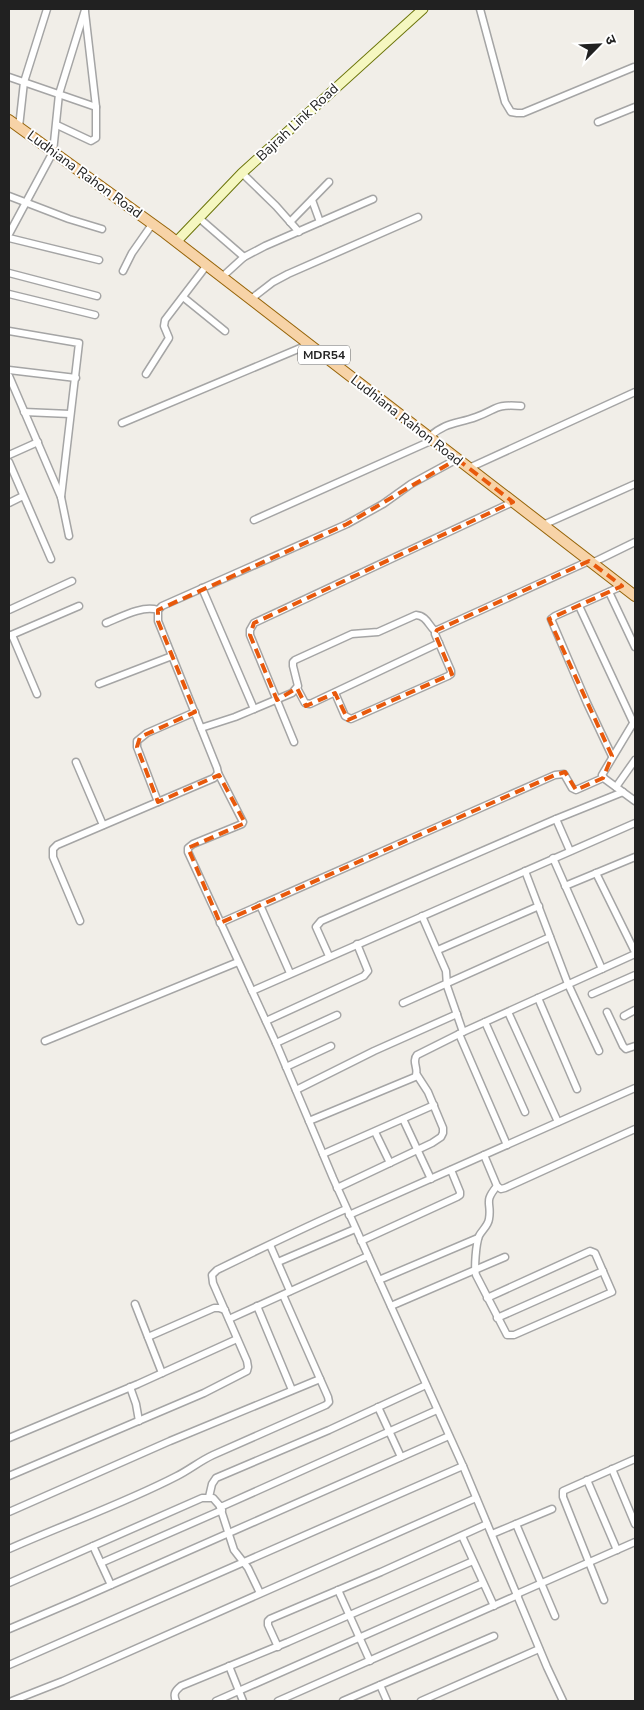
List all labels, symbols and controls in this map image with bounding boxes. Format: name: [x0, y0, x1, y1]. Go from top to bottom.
north arrow: [574, 20, 624, 70]
text: उ: [600, 32, 621, 48]
street label: Bajrah Link Road: [252, 79, 343, 165]
street label: Ludhiana Rahon Road: [23, 126, 146, 223]
road number: MDR54: [298, 346, 350, 364]
street label: Ludhiana Rahon Road: [347, 371, 467, 470]

